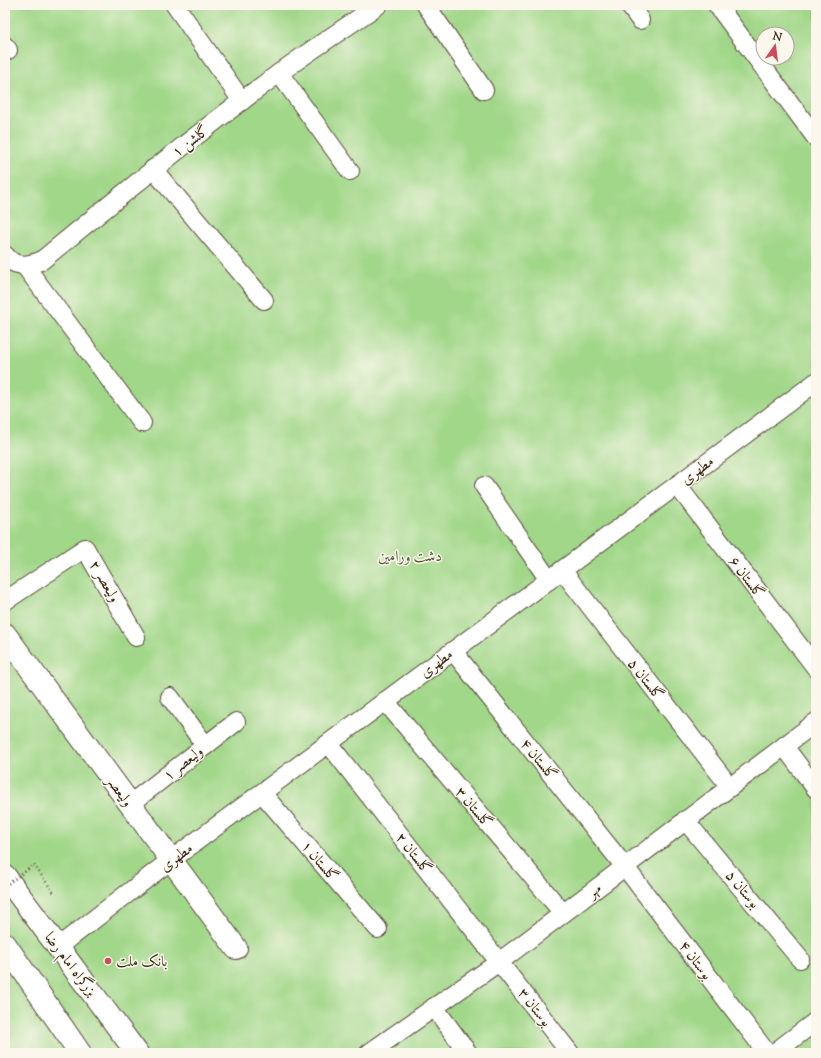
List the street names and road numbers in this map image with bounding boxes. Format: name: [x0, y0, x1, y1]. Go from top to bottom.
street label: گلشن ۱: [168, 121, 214, 163]
street label: مطهری: [677, 452, 719, 491]
street label: گلستان ۶: [723, 552, 769, 603]
street label: ولیعصر ۲: [83, 557, 124, 607]
street label: مطهری: [416, 645, 458, 684]
street label: گلستان ۵: [622, 655, 668, 705]
street label: گلستان ۴: [515, 735, 561, 785]
street label: ولیعصر ۱: [159, 742, 208, 787]
street label: ولیعصر: [99, 770, 137, 812]
street label: گلستان ۳: [449, 783, 496, 833]
street label: گلستان ۲: [390, 829, 436, 879]
street label: گلستان ۱: [295, 837, 342, 887]
street label: مطهری: [156, 839, 198, 878]
street label: بوستان ۵: [720, 866, 764, 914]
street label: مهر: [582, 879, 607, 905]
street label: بزرگراه امام رضا: [38, 928, 102, 1002]
street label: بوستان ۴: [673, 937, 717, 985]
street label: بوستان ۳: [512, 984, 556, 1032]

